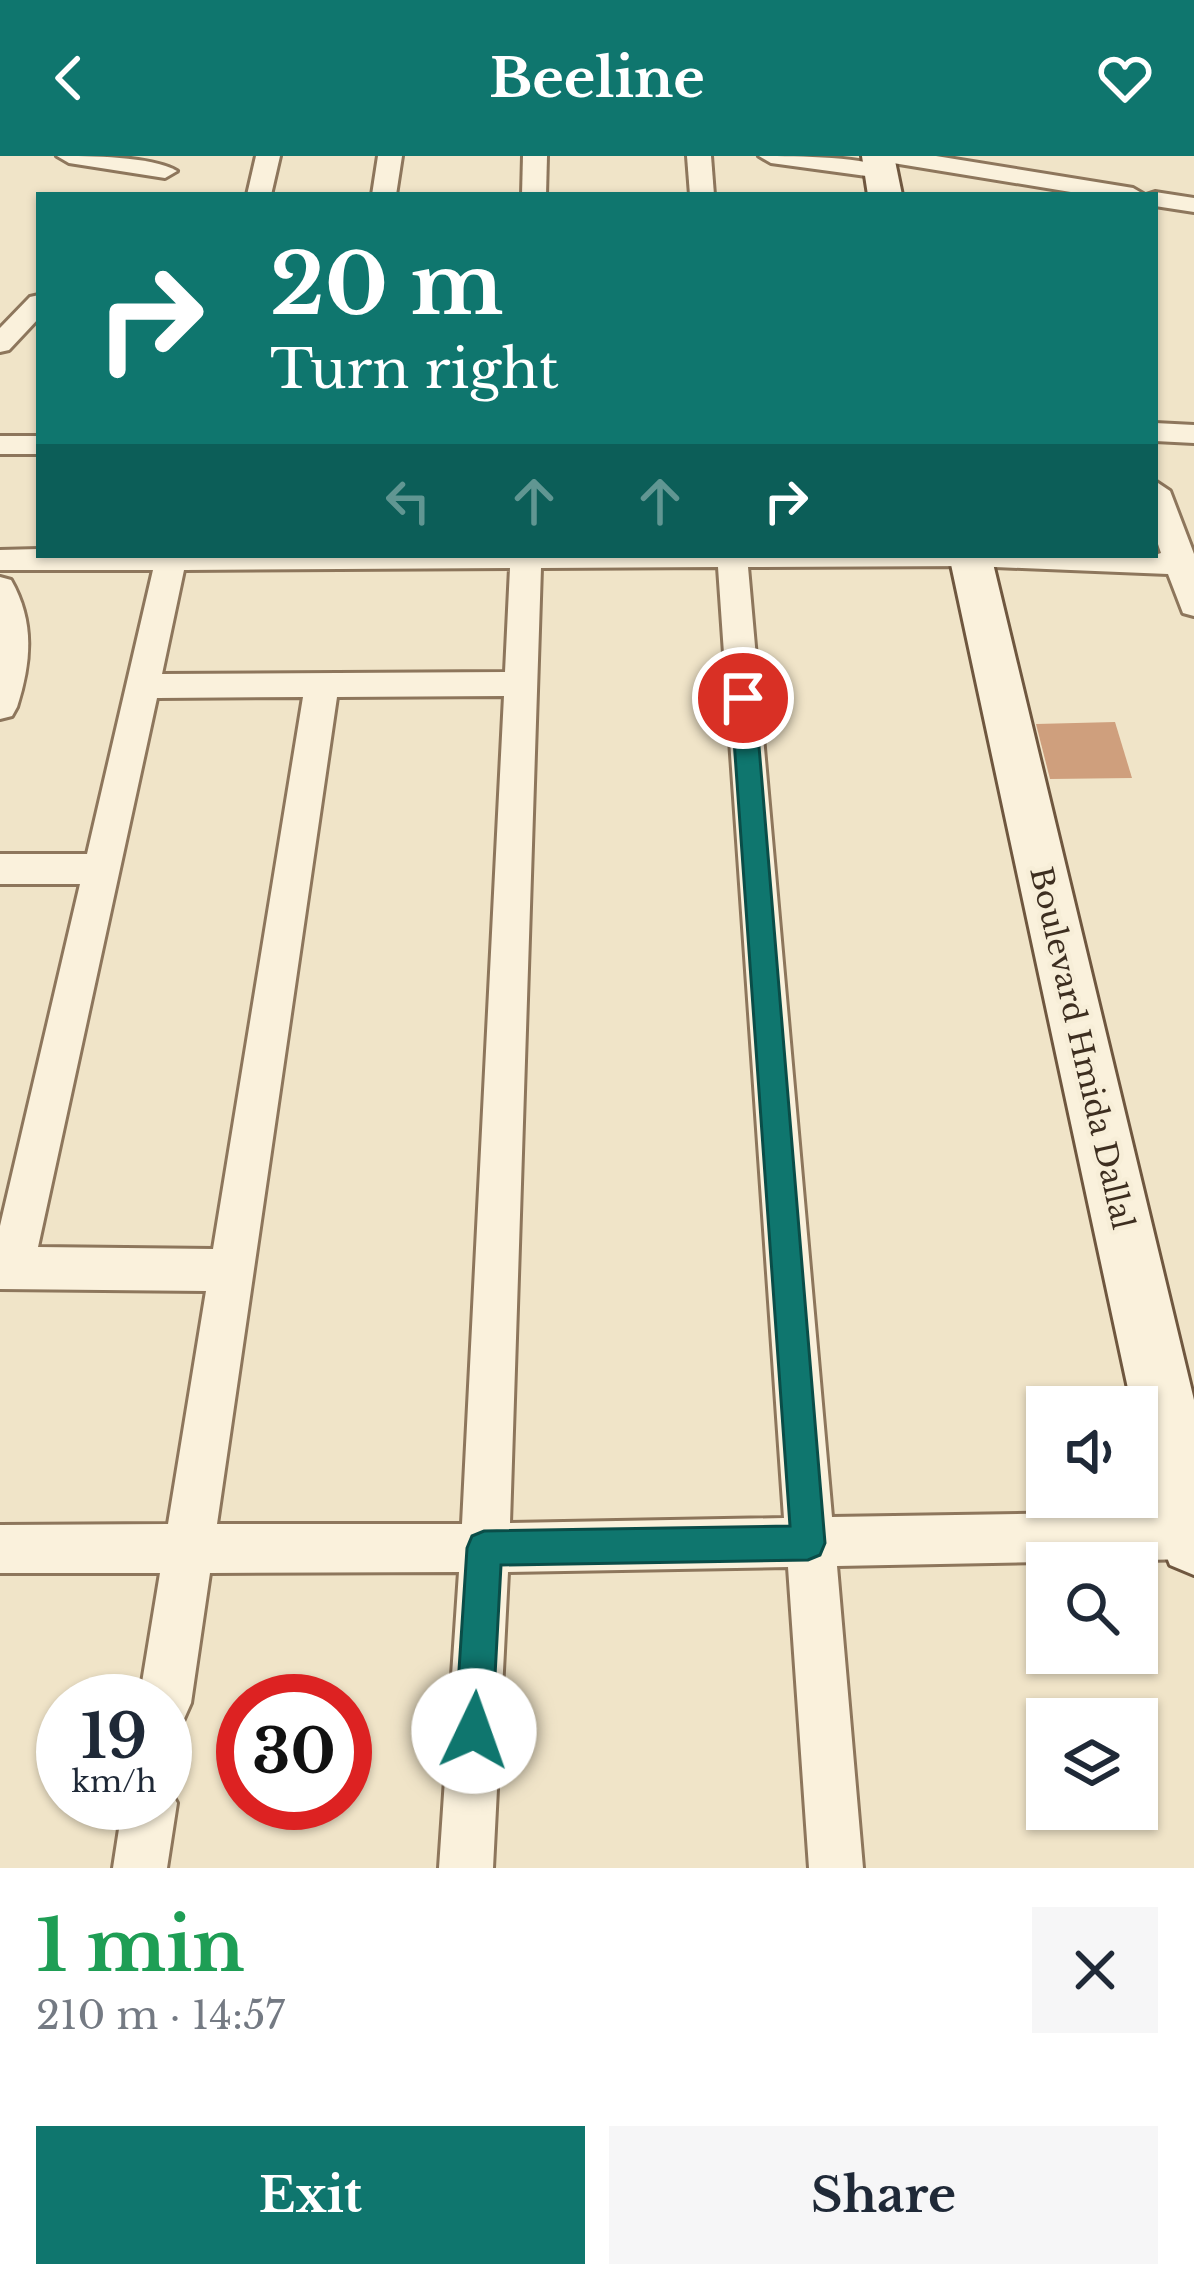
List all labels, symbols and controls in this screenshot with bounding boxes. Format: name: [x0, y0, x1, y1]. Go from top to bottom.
icon: back: [36, 45, 102, 111]
text: Beeline: [489, 45, 705, 112]
icon: heart: [1092, 45, 1158, 111]
text: 20 m: [270, 233, 503, 337]
icon: right: [72, 240, 228, 396]
text: Turn right: [270, 336, 559, 403]
icon: left: [375, 468, 441, 534]
icon: ahead: [501, 468, 567, 534]
icon: ahead: [627, 468, 693, 534]
icon: right: [753, 468, 819, 534]
pin: [692, 647, 794, 749]
icon: arrive: [710, 665, 776, 731]
street label: Boulevard Hmida Dallal: [1022, 863, 1142, 1233]
map controls: [1026, 1386, 1158, 1830]
button: sound: [1026, 1386, 1158, 1518]
button: search: [1026, 1542, 1158, 1674]
position arrow: [411, 1668, 537, 1794]
speed limit sign: 30: [216, 1674, 372, 1830]
button: layers: [1026, 1698, 1158, 1830]
text: 19: [81, 1700, 147, 1774]
text: km/h: [71, 1763, 157, 1800]
text: 1 min: [36, 1901, 245, 1990]
button: close: [1032, 1907, 1158, 2033]
text: 210 m · 14:57: [36, 1991, 285, 2040]
button: Exit: [36, 2126, 585, 2264]
button: Share: [609, 2126, 1158, 2264]

